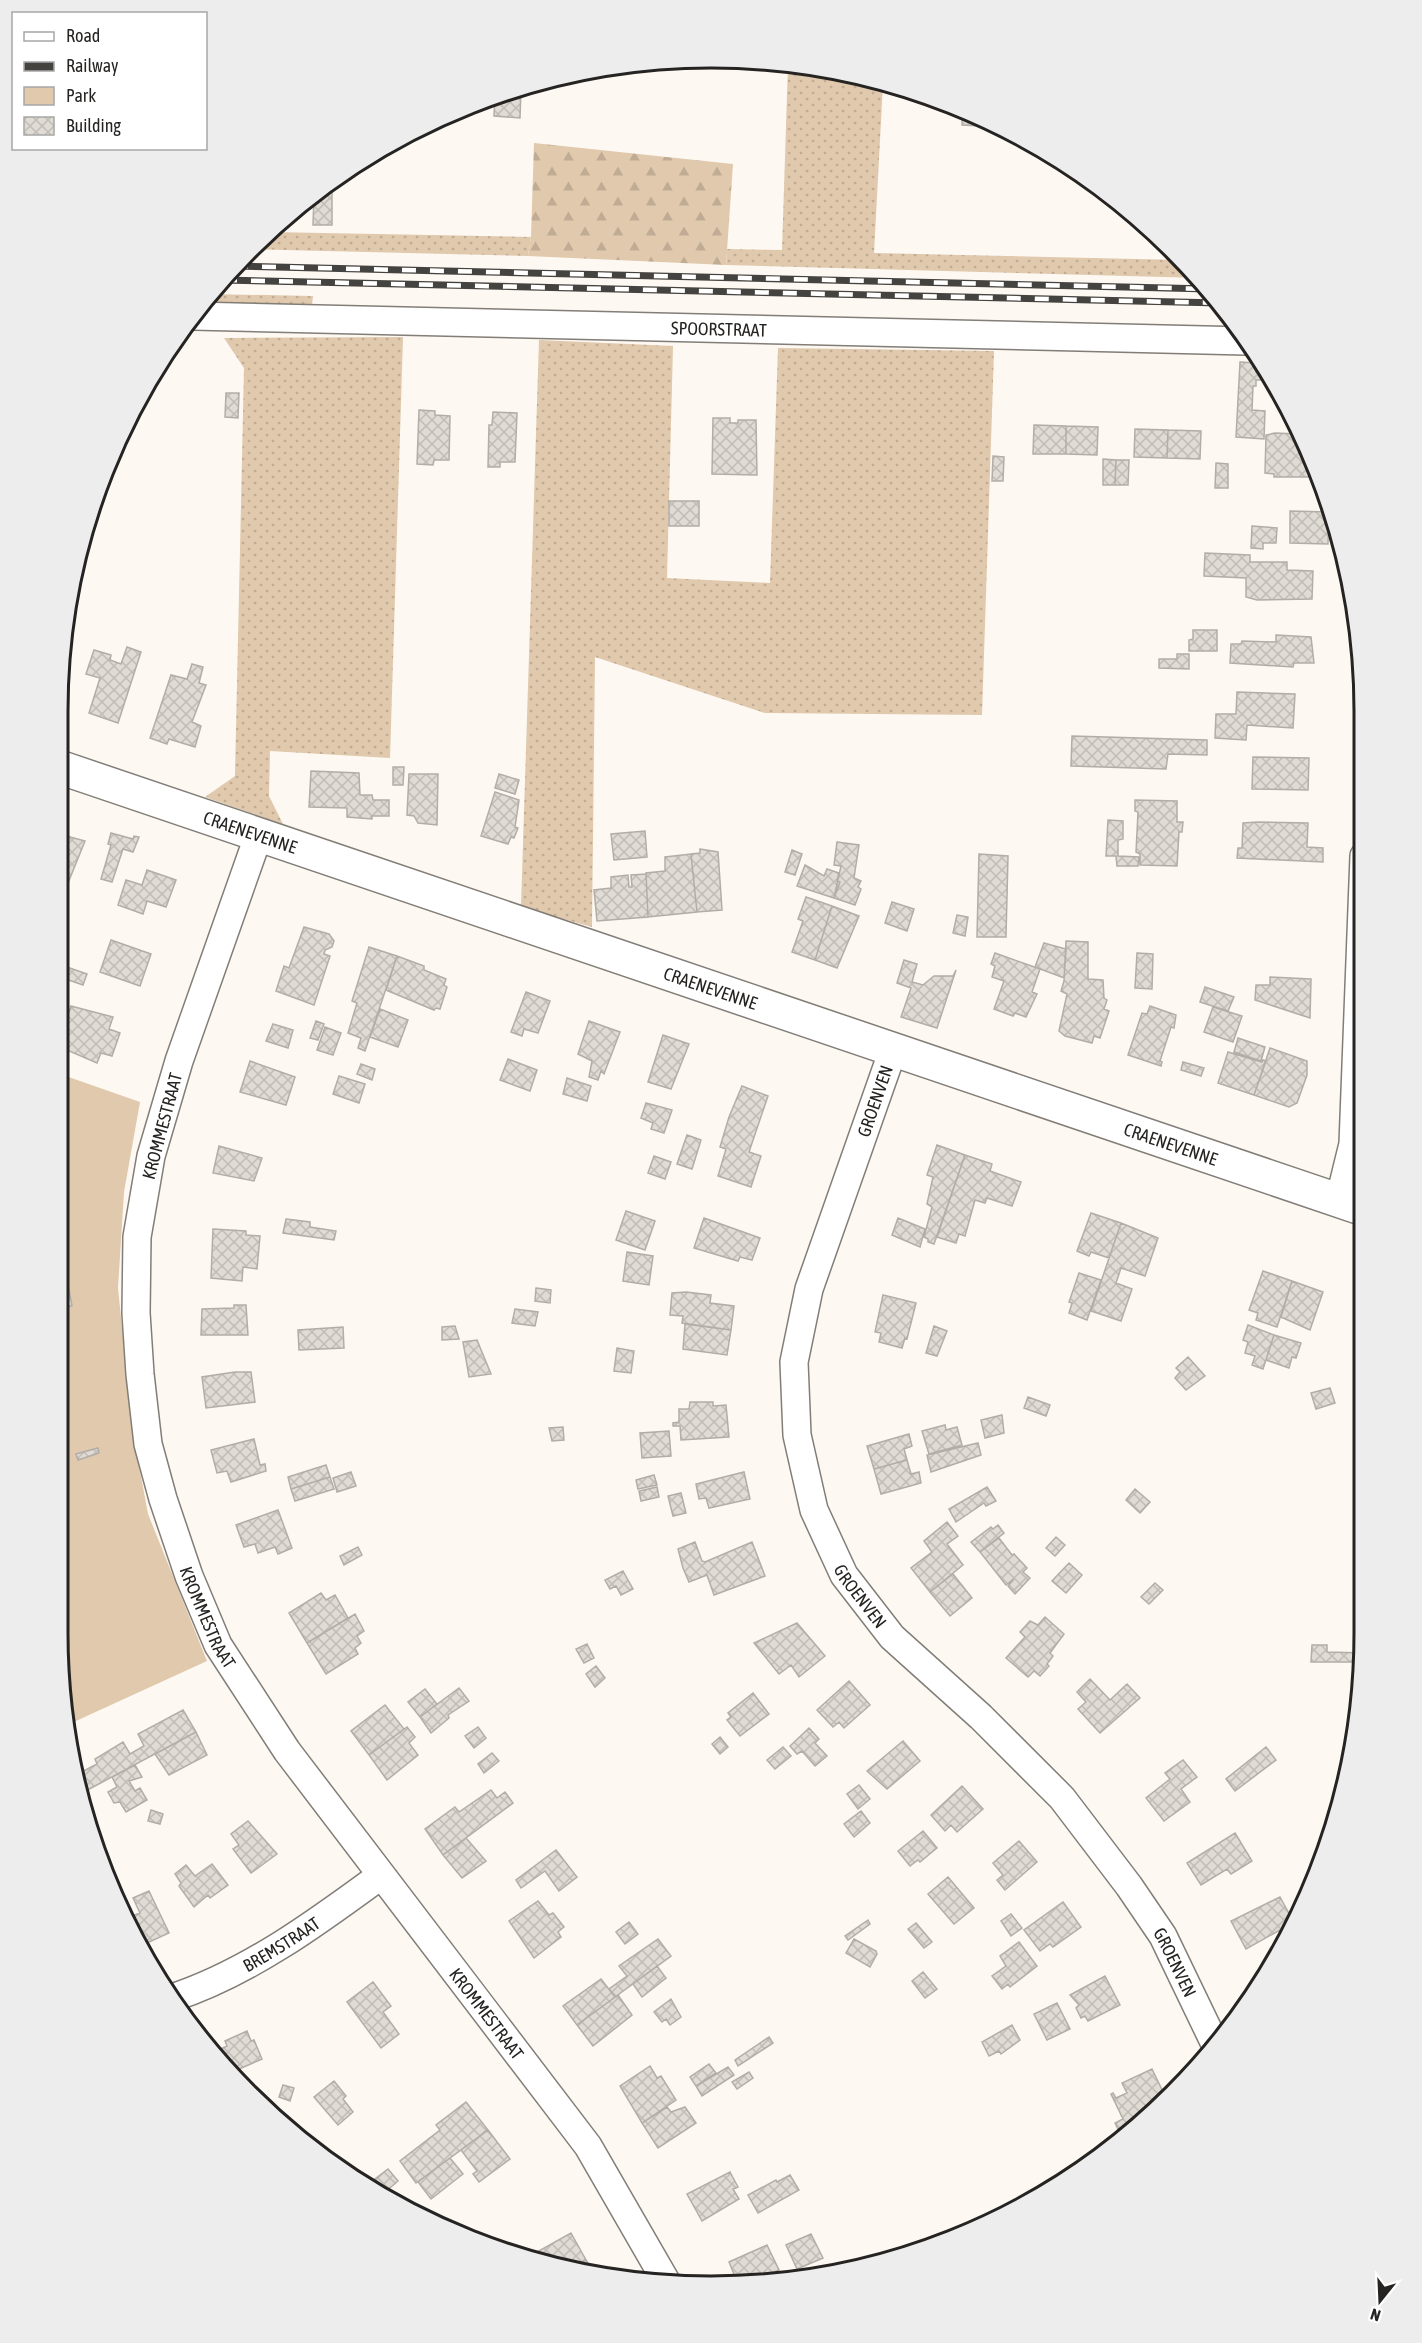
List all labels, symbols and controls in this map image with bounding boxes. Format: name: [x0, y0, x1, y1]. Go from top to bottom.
legend: [12, 12, 207, 150]
text: Road: [66, 25, 100, 46]
text: Railway: [66, 55, 118, 76]
text: Park: [66, 85, 96, 106]
text: Building: [66, 115, 121, 136]
street label: SPOORSTRAAT: [671, 317, 767, 340]
street label: CRAENEVENNE: [201, 806, 300, 857]
street label: CRAENEVENNE: [661, 962, 760, 1013]
street label: GROENVEN: [853, 1062, 897, 1140]
street label: KROMMESTRAAT: [138, 1070, 186, 1181]
street label: CRAENEVENNE: [1121, 1118, 1221, 1169]
street label: GROENVEN: [830, 1561, 891, 1632]
street label: KROMMESTRAAT: [176, 1564, 240, 1672]
street label: BREMSTRAAT: [239, 1912, 324, 1976]
street label: GROENVEN: [1150, 1923, 1201, 2000]
street label: KROMMESTRAAT: [445, 1964, 528, 2063]
north arrow: [1350, 2271, 1410, 2331]
text: N: [1368, 2305, 1383, 2325]

